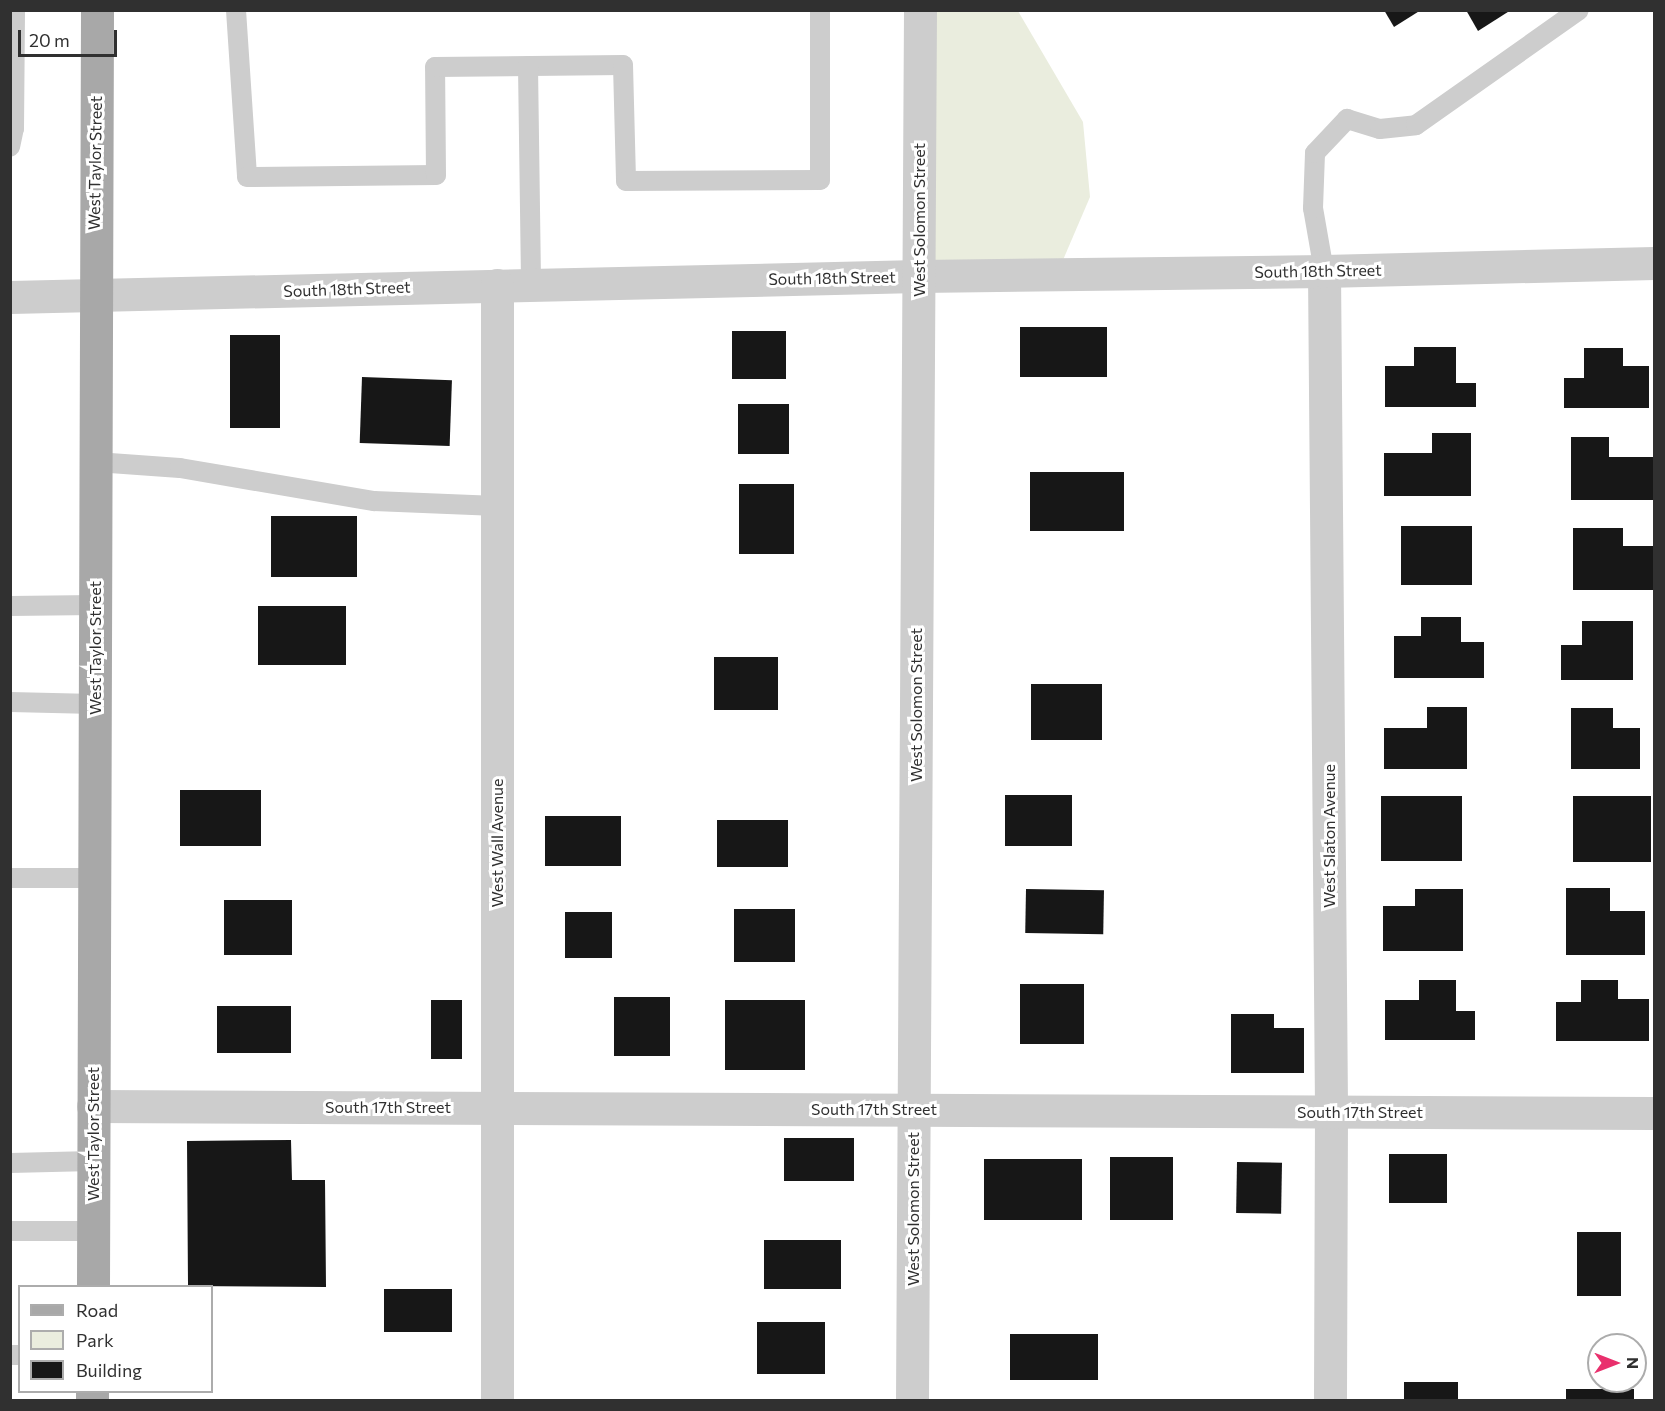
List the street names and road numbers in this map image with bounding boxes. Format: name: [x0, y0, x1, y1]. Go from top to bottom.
street label: West Taylor Street: [84, 96, 106, 230]
street label: West Solomon Street: [909, 143, 929, 297]
street label: South 18th Street: [1254, 260, 1382, 282]
street label: South 18th Street: [768, 267, 896, 289]
street label: South 18th Street: [283, 277, 411, 301]
street label: West Taylor Street: [85, 581, 105, 715]
street label: West Solomon Street: [906, 628, 926, 782]
street label: West Slaton Avenue: [1319, 764, 1339, 908]
street label: West Wall Avenue: [487, 779, 507, 907]
street label: West Taylor Street: [83, 1067, 103, 1201]
street label: South 17th Street: [325, 1097, 451, 1117]
street label: South 17th Street: [811, 1099, 937, 1119]
street label: South 17th Street: [1297, 1102, 1423, 1122]
street label: West Solomon Street: [903, 1132, 923, 1286]

